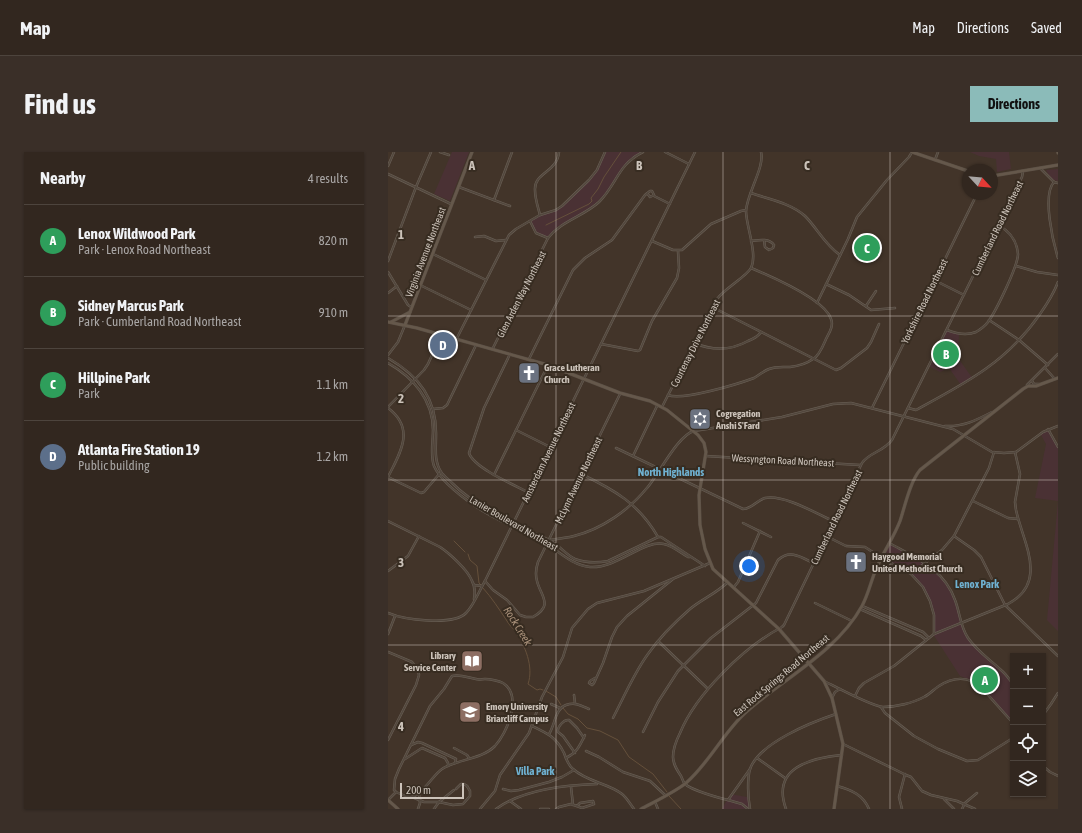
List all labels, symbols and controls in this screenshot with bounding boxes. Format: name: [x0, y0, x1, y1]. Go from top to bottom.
text: Map: [20, 17, 51, 39]
text: Map: [912, 20, 935, 36]
text: Directions: [957, 20, 1009, 36]
text: Saved: [1031, 20, 1062, 36]
button: Directions: [970, 86, 1058, 122]
text: Find us: [24, 88, 96, 120]
text: A: [468, 158, 476, 173]
text: B: [636, 158, 643, 173]
text: C: [804, 158, 810, 173]
north arrow: [962, 164, 998, 200]
text: Nearby: [40, 168, 86, 188]
text: 4 results: [308, 171, 348, 186]
street label: Cumberland Road Northeast: [970, 179, 1025, 277]
street label: Virginia Avenue Northeast: [403, 206, 448, 299]
text: Lenox Wildwood Park: [78, 225, 195, 242]
text: 1: [398, 227, 404, 242]
text: A: [50, 233, 56, 248]
text: 820 m: [319, 233, 348, 248]
pin: C: [854, 233, 880, 263]
text: Park · Lenox Road Northeast: [78, 242, 211, 257]
street label: Glen Arden Way Northeast: [495, 249, 548, 339]
street label: Yorkshire Road Northeast: [899, 257, 950, 345]
text: Sidney Marcus Park: [78, 297, 184, 314]
street label: Courtenay Drive Northeast: [669, 298, 722, 389]
text: B: [50, 305, 56, 320]
text: 910 m: [319, 305, 348, 320]
text: Park · Cumberland Road Northeast: [78, 314, 242, 329]
pin: D: [430, 330, 456, 360]
pin: B: [933, 339, 959, 369]
church icon: Grace Lutheran Church: [516, 360, 542, 386]
place label: Grace Lutheran Church: [544, 362, 600, 385]
text: Hillpine Park: [78, 369, 150, 386]
text: C: [50, 377, 56, 392]
text: 1.1 km: [317, 377, 348, 392]
text: Park: [78, 386, 100, 401]
text: 2: [398, 391, 404, 406]
street label: Amsterdam Avenue Northeast: [519, 400, 577, 504]
synagogue icon: Cogregation Anshi S'Fard: [687, 406, 713, 432]
place label: Cogregation Anshi S'Fard: [715, 408, 761, 431]
street label: McLynn Avenue Northeast: [553, 435, 604, 525]
text: Atlanta Fire Station 19: [78, 441, 200, 458]
text: D: [49, 449, 57, 464]
text: 1.2 km: [317, 449, 348, 464]
street label: Wessyngton Road Northeast: [731, 452, 835, 469]
text: Public building: [78, 458, 150, 473]
district label: North Highlands: [638, 466, 704, 478]
street label: Cumberland Road Northeast: [809, 468, 864, 566]
street label: Lanier Boulevard Northeast: [468, 494, 560, 553]
church icon: Haygood Memorial United Methodist Church: [843, 549, 869, 575]
place label: Haygood Memorial United Methodist Church: [872, 551, 963, 574]
text: 3: [398, 555, 404, 570]
your location: [739, 556, 759, 576]
district label: Lenox Park: [955, 578, 999, 590]
water label: Rock Creek: [501, 604, 535, 648]
street label: East Rock Springs Road Northeast: [731, 632, 831, 719]
library icon: Library Service Center: [459, 648, 485, 674]
place label: Library Service Center: [404, 650, 457, 673]
map controls: [1010, 653, 1046, 797]
button: +: [1010, 653, 1046, 689]
pin: A: [972, 665, 998, 695]
button: −: [1010, 689, 1046, 725]
school or university icon: Emory University Briarcliff Campus: [457, 699, 483, 725]
place label: Emory University Briarcliff Campus: [486, 701, 549, 724]
text: 4: [397, 719, 404, 734]
button: locate: [1010, 725, 1046, 761]
button: layers: [1010, 761, 1046, 797]
district label: Villa Park: [515, 765, 555, 777]
scale bar: [400, 781, 464, 800]
text: 200 m: [406, 784, 431, 796]

